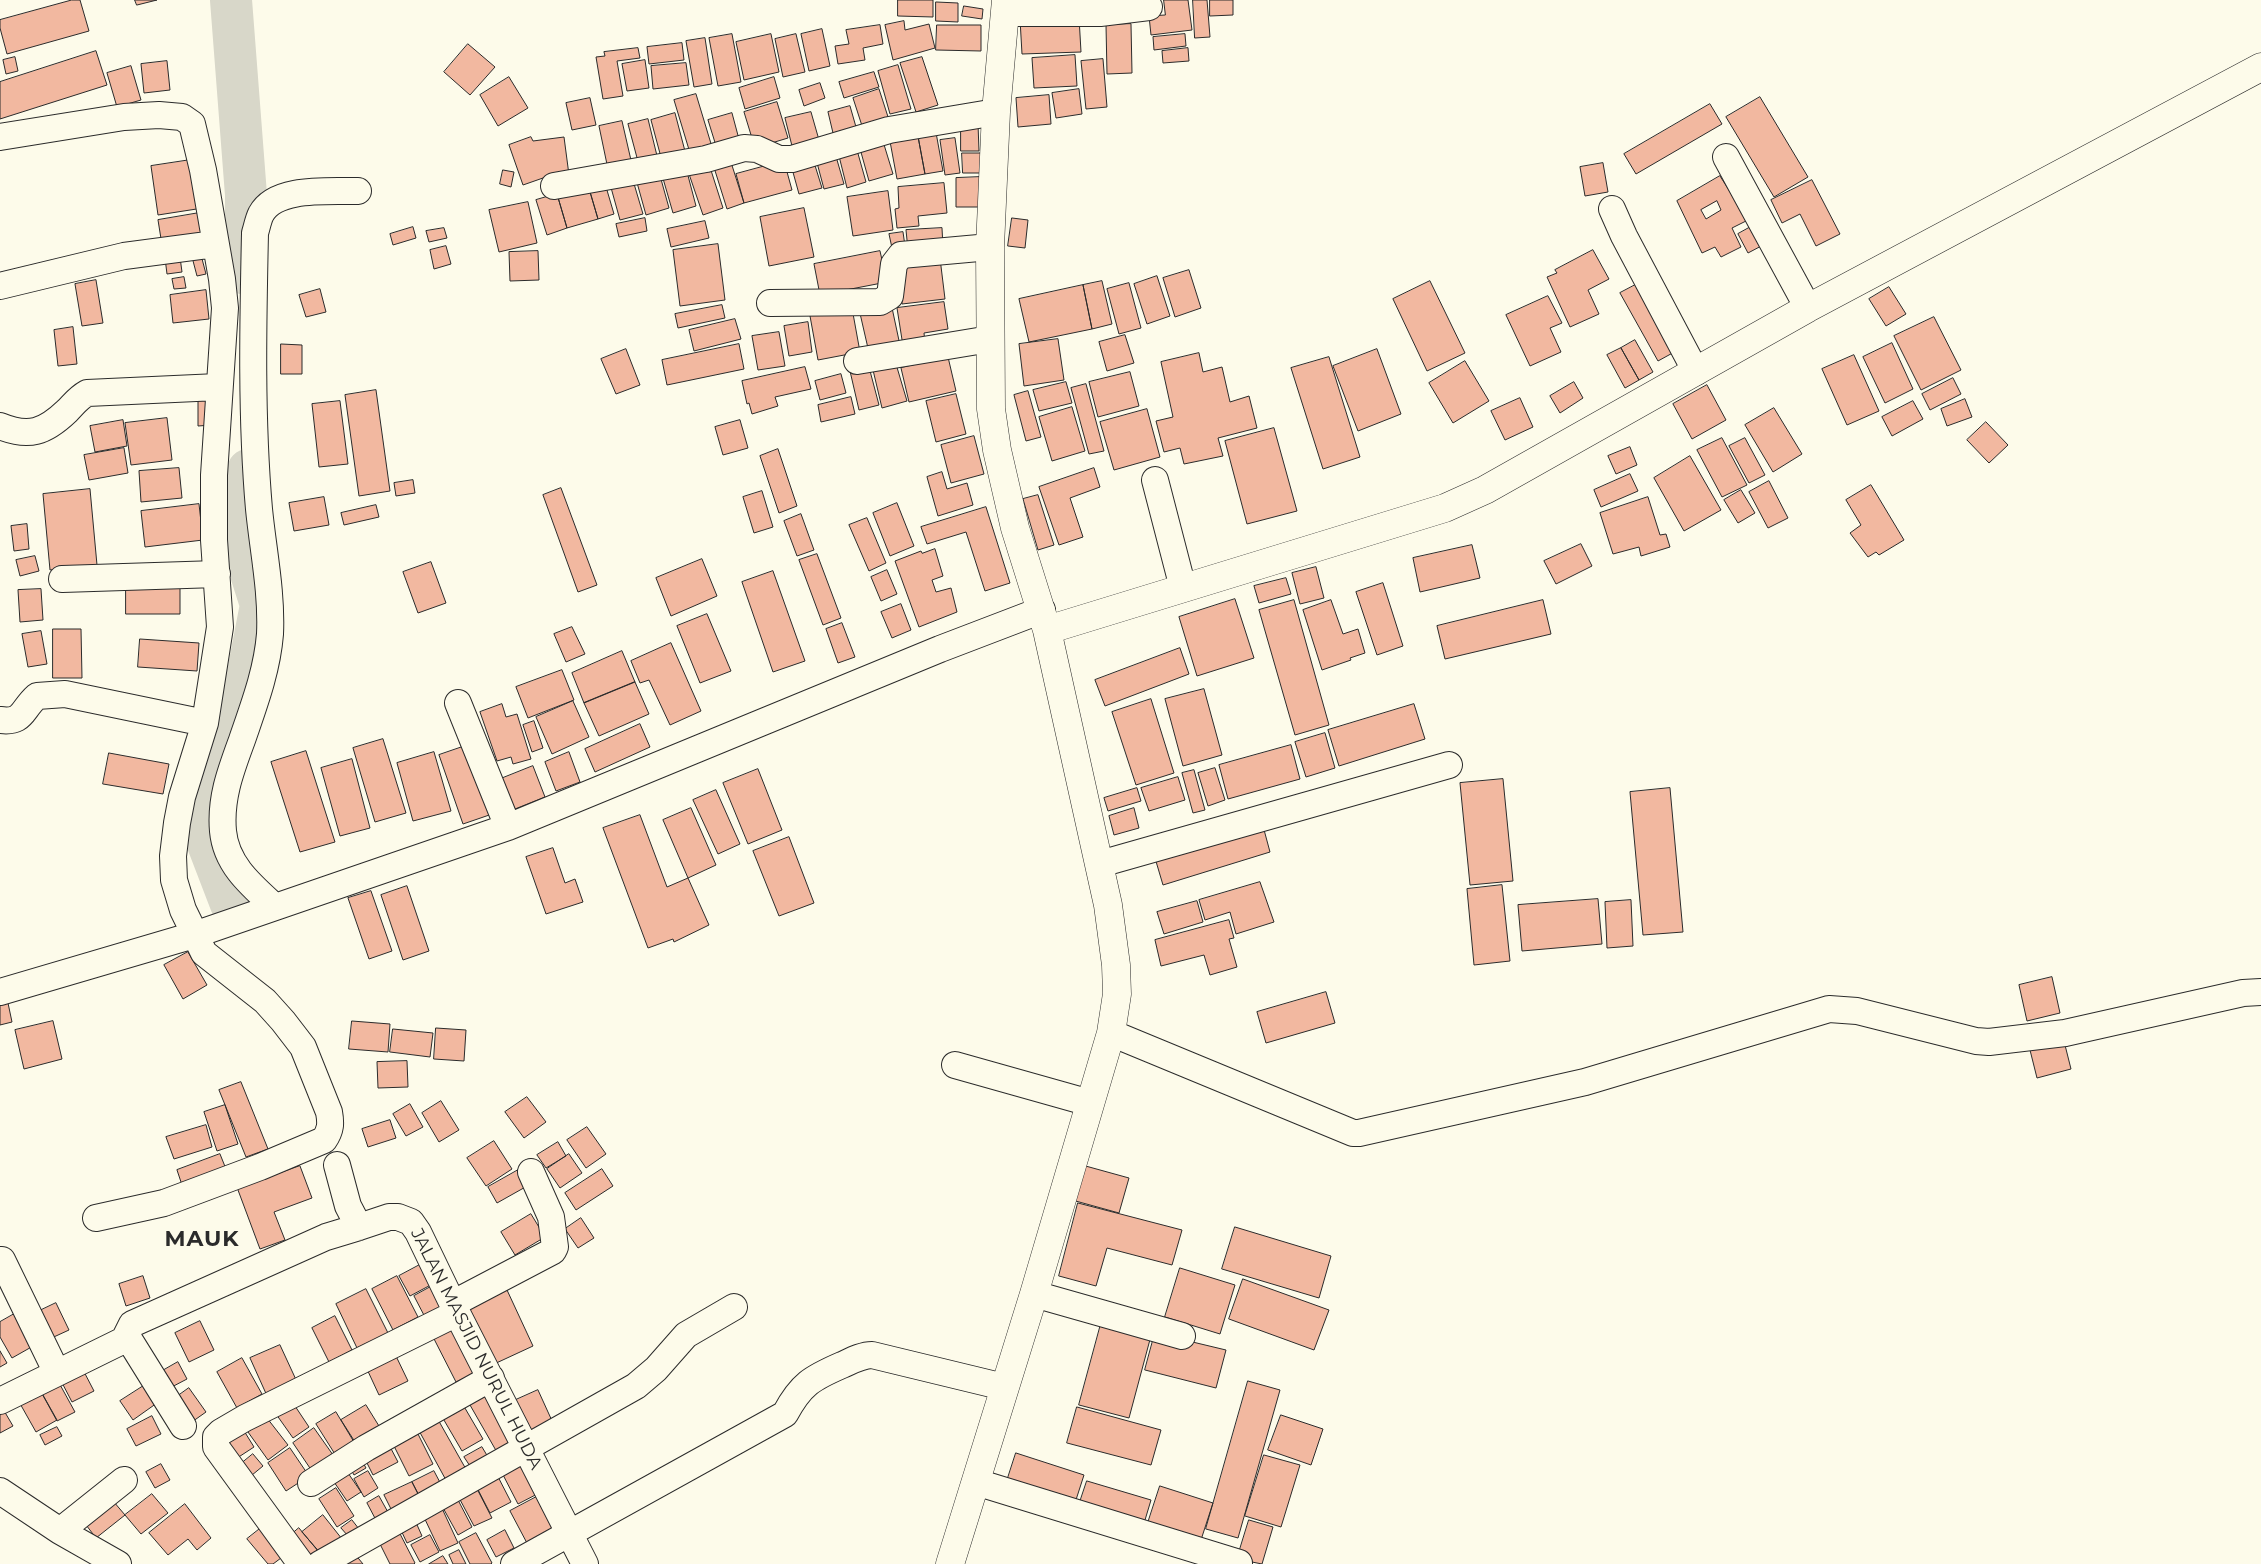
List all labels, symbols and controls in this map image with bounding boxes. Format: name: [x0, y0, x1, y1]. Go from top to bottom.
street label: JALAN MASJID NURUL HUDA: [406, 1225, 546, 1473]
district label: MAUK: [164, 1227, 240, 1253]

